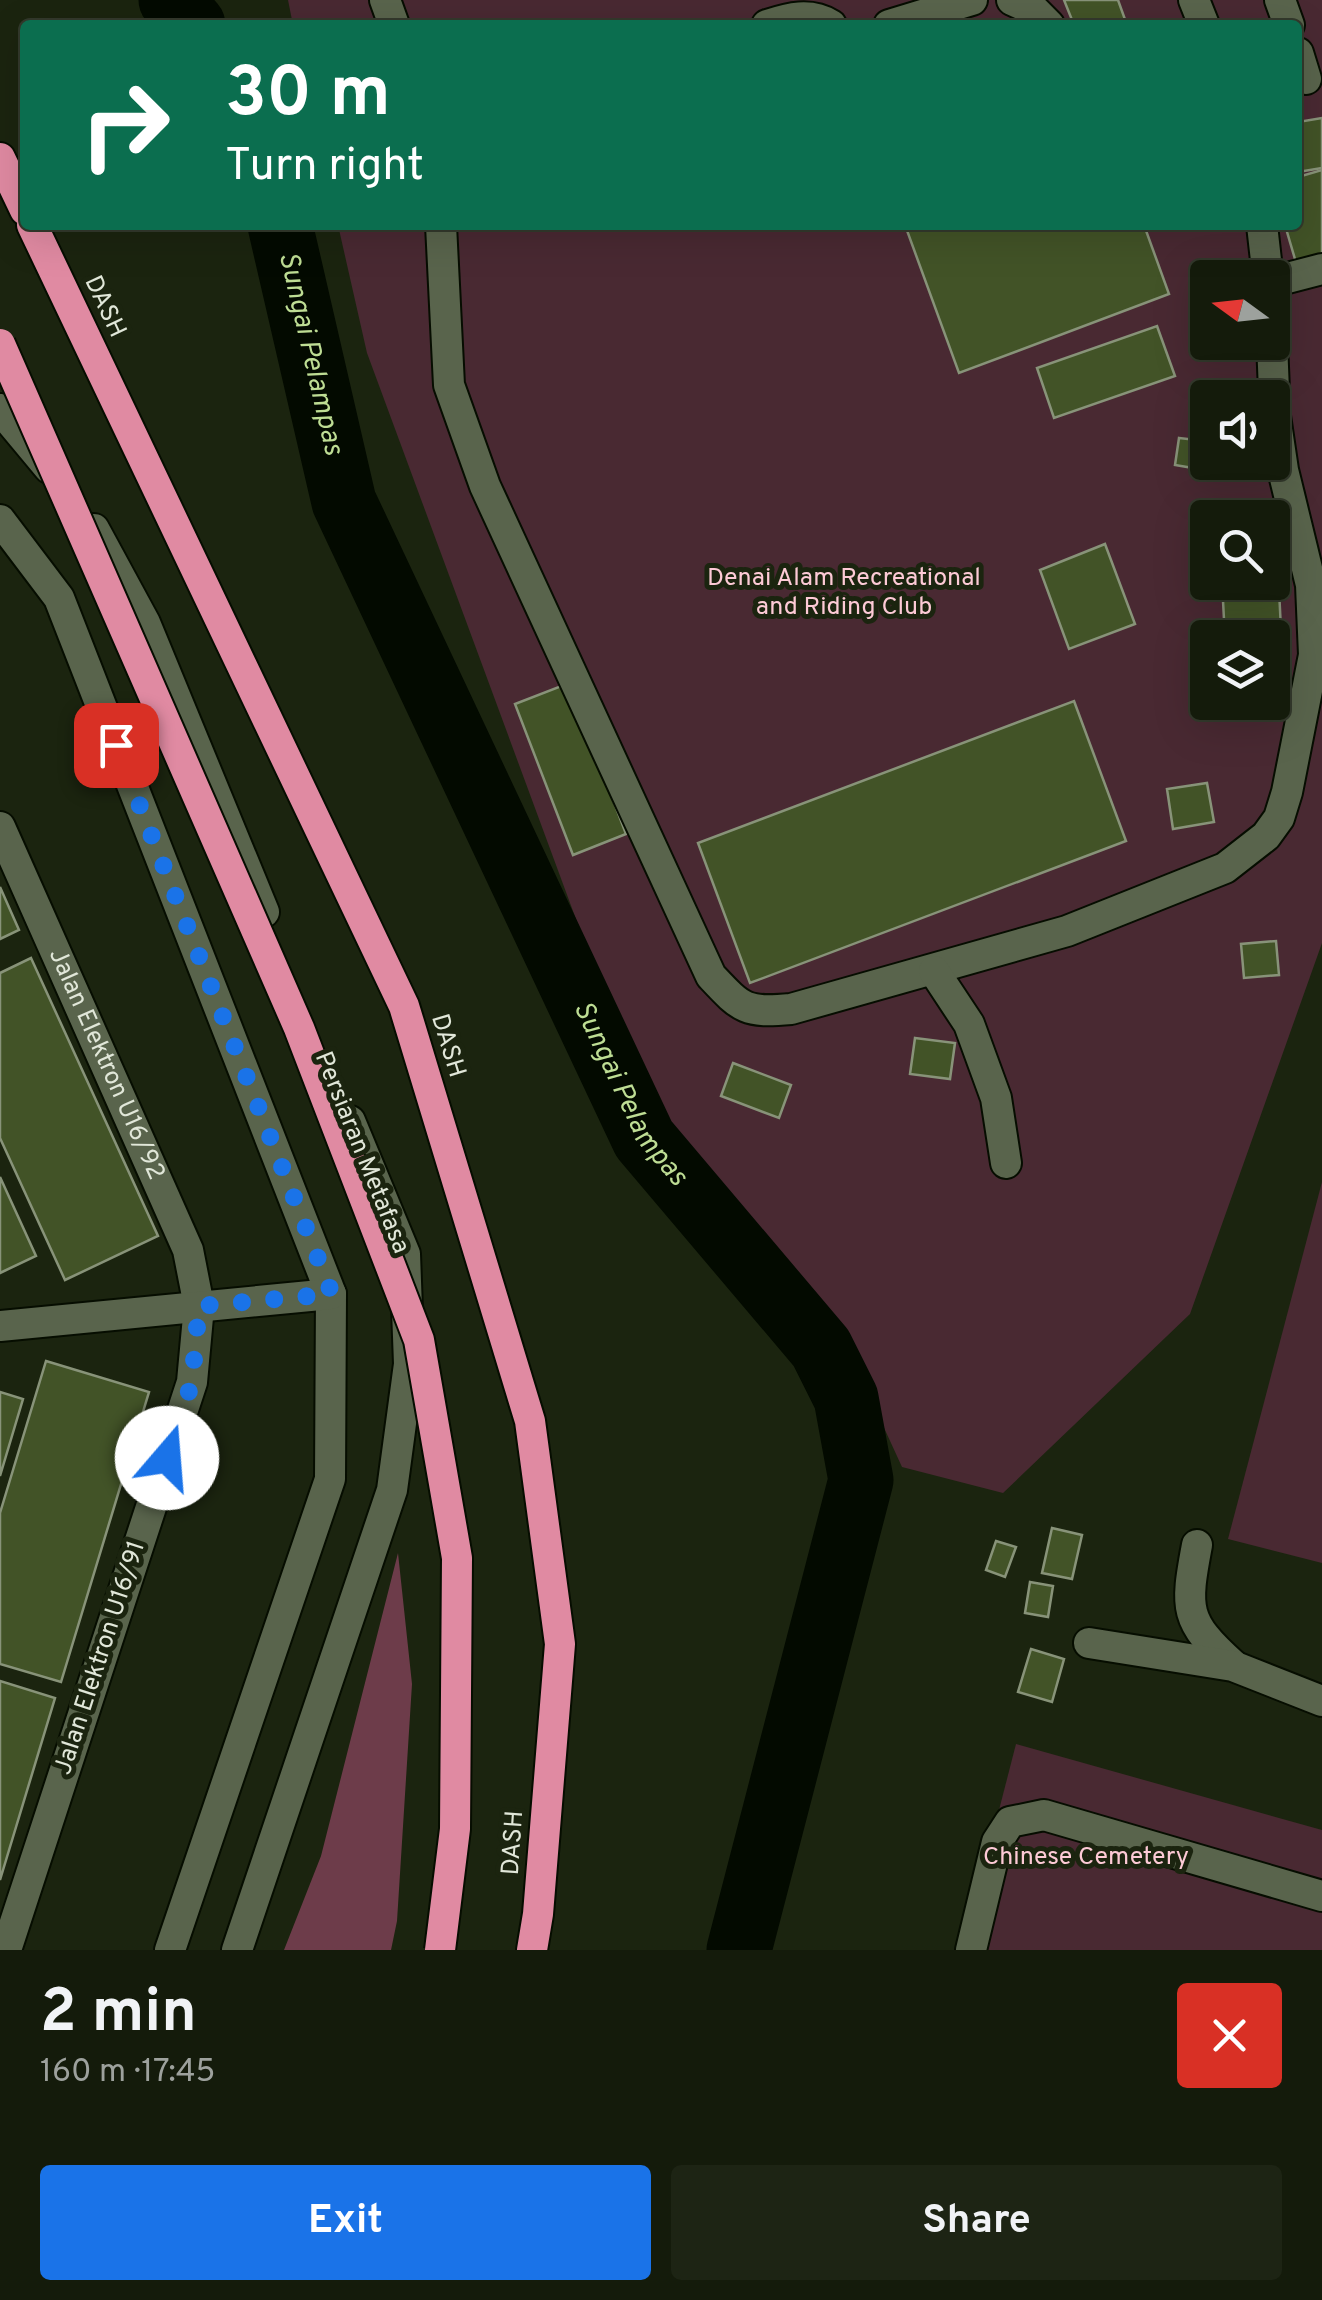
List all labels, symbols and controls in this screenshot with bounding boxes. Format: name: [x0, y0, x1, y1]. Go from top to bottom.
text: 30 m: [225, 52, 391, 141]
icon: right: [60, 60, 190, 190]
text: Turn right: [225, 139, 424, 196]
water label: Sungai Pelampas: [269, 248, 351, 459]
north arrow: [1190, 260, 1290, 360]
map controls: [1190, 260, 1290, 720]
street label: DASH: [76, 271, 132, 343]
button: sound: [1190, 380, 1290, 480]
button: search: [1190, 500, 1290, 600]
park label: Denai Alam Recreational and Riding Club: [707, 563, 981, 624]
button: layers: [1190, 620, 1290, 720]
pin: [74, 703, 159, 788]
icon: arrive: [89, 718, 144, 773]
street label: Jalan Elektron U16/92: [40, 944, 171, 1185]
water label: Sungai Pelampas: [564, 995, 695, 1195]
street label: DASH: [422, 1010, 472, 1082]
street label: Persiaran Metafasa: [306, 1047, 416, 1259]
position arrow: [115, 1406, 219, 1510]
street label: Jalan Elektron U16/91: [48, 1537, 154, 1779]
street label: DASH: [496, 1810, 532, 1876]
park label: Chinese Cemetery: [983, 1842, 1189, 1874]
text: 2 min: [40, 1977, 197, 2053]
button: close: [1177, 1983, 1282, 2088]
text: 160 m · 17:45: [40, 2053, 215, 2093]
button: Exit: [40, 2165, 651, 2280]
button: Share: [671, 2165, 1282, 2280]

